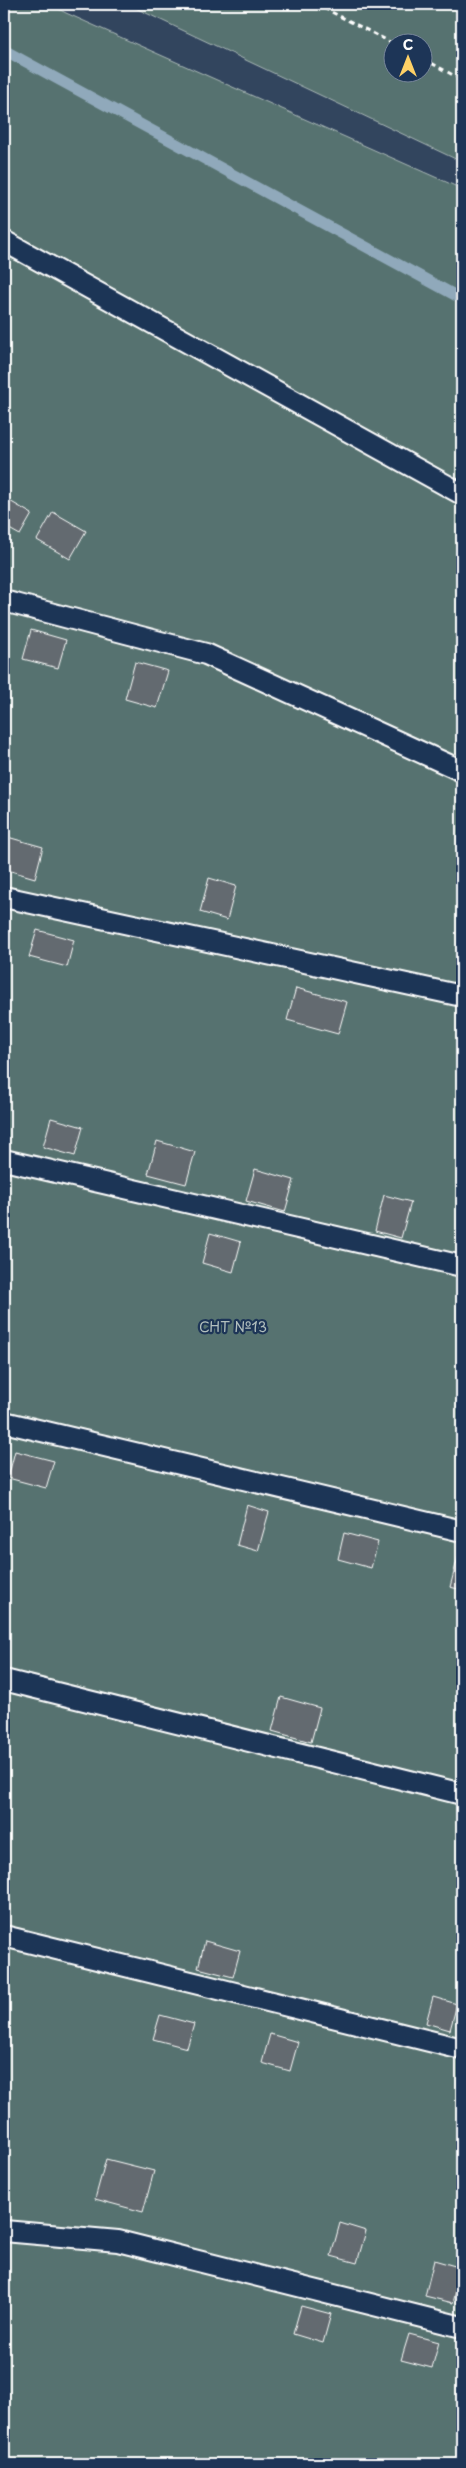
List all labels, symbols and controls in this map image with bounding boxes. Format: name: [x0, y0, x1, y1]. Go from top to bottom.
north arrow: [384, 32, 434, 82]
text: С: [403, 34, 413, 55]
park label: СНТ №13: [199, 1316, 267, 1337]

